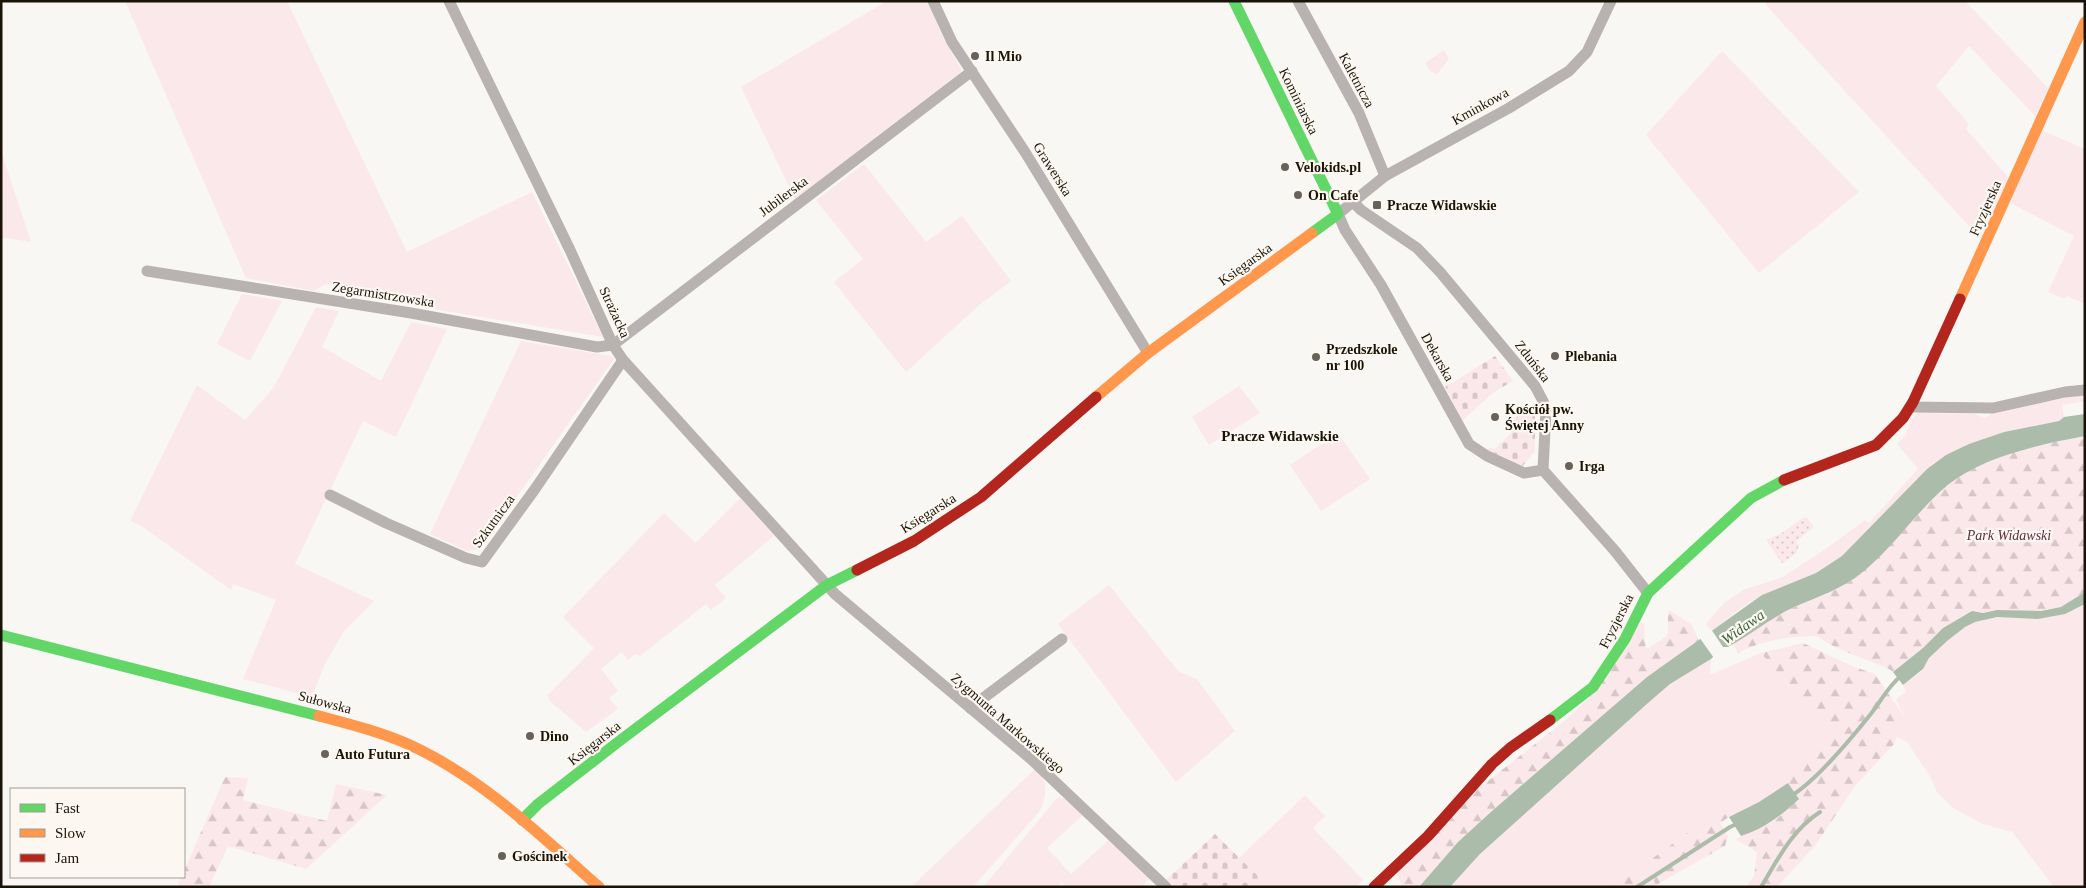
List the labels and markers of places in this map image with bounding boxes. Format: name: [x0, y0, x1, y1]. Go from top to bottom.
place label: Il Mio: [985, 49, 1022, 64]
marker: Il Mio: [969, 50, 981, 62]
place label: Velokids.pl: [1295, 160, 1361, 175]
marker: Velokids.pl: [1279, 161, 1291, 173]
place label: On Cafe: [1308, 188, 1358, 203]
marker: On Cafe: [1292, 189, 1304, 201]
place label: Pracze Widawskie: [1387, 198, 1497, 213]
marker: Pracze Widawskie: [1371, 199, 1383, 211]
place label: Przedszkole nr 100: [1326, 342, 1398, 373]
place label: Plebania: [1565, 349, 1617, 364]
marker: Plebania: [1549, 350, 1561, 362]
marker: Przedszkole nr 100: [1310, 351, 1322, 363]
place label: Kościół pw. Świętej Anny: [1505, 402, 1584, 433]
marker: Kościół pw. Świętej Anny: [1489, 411, 1501, 423]
place label: Irga: [1579, 459, 1605, 474]
marker: Irga: [1563, 460, 1575, 472]
place label: Dino: [540, 729, 569, 744]
marker: Dino: [524, 730, 536, 742]
place label: Auto Futura: [335, 747, 410, 762]
marker: Auto Futura: [319, 748, 331, 760]
place label: Gościnek: [512, 849, 567, 864]
marker: Gościnek: [496, 850, 508, 862]

